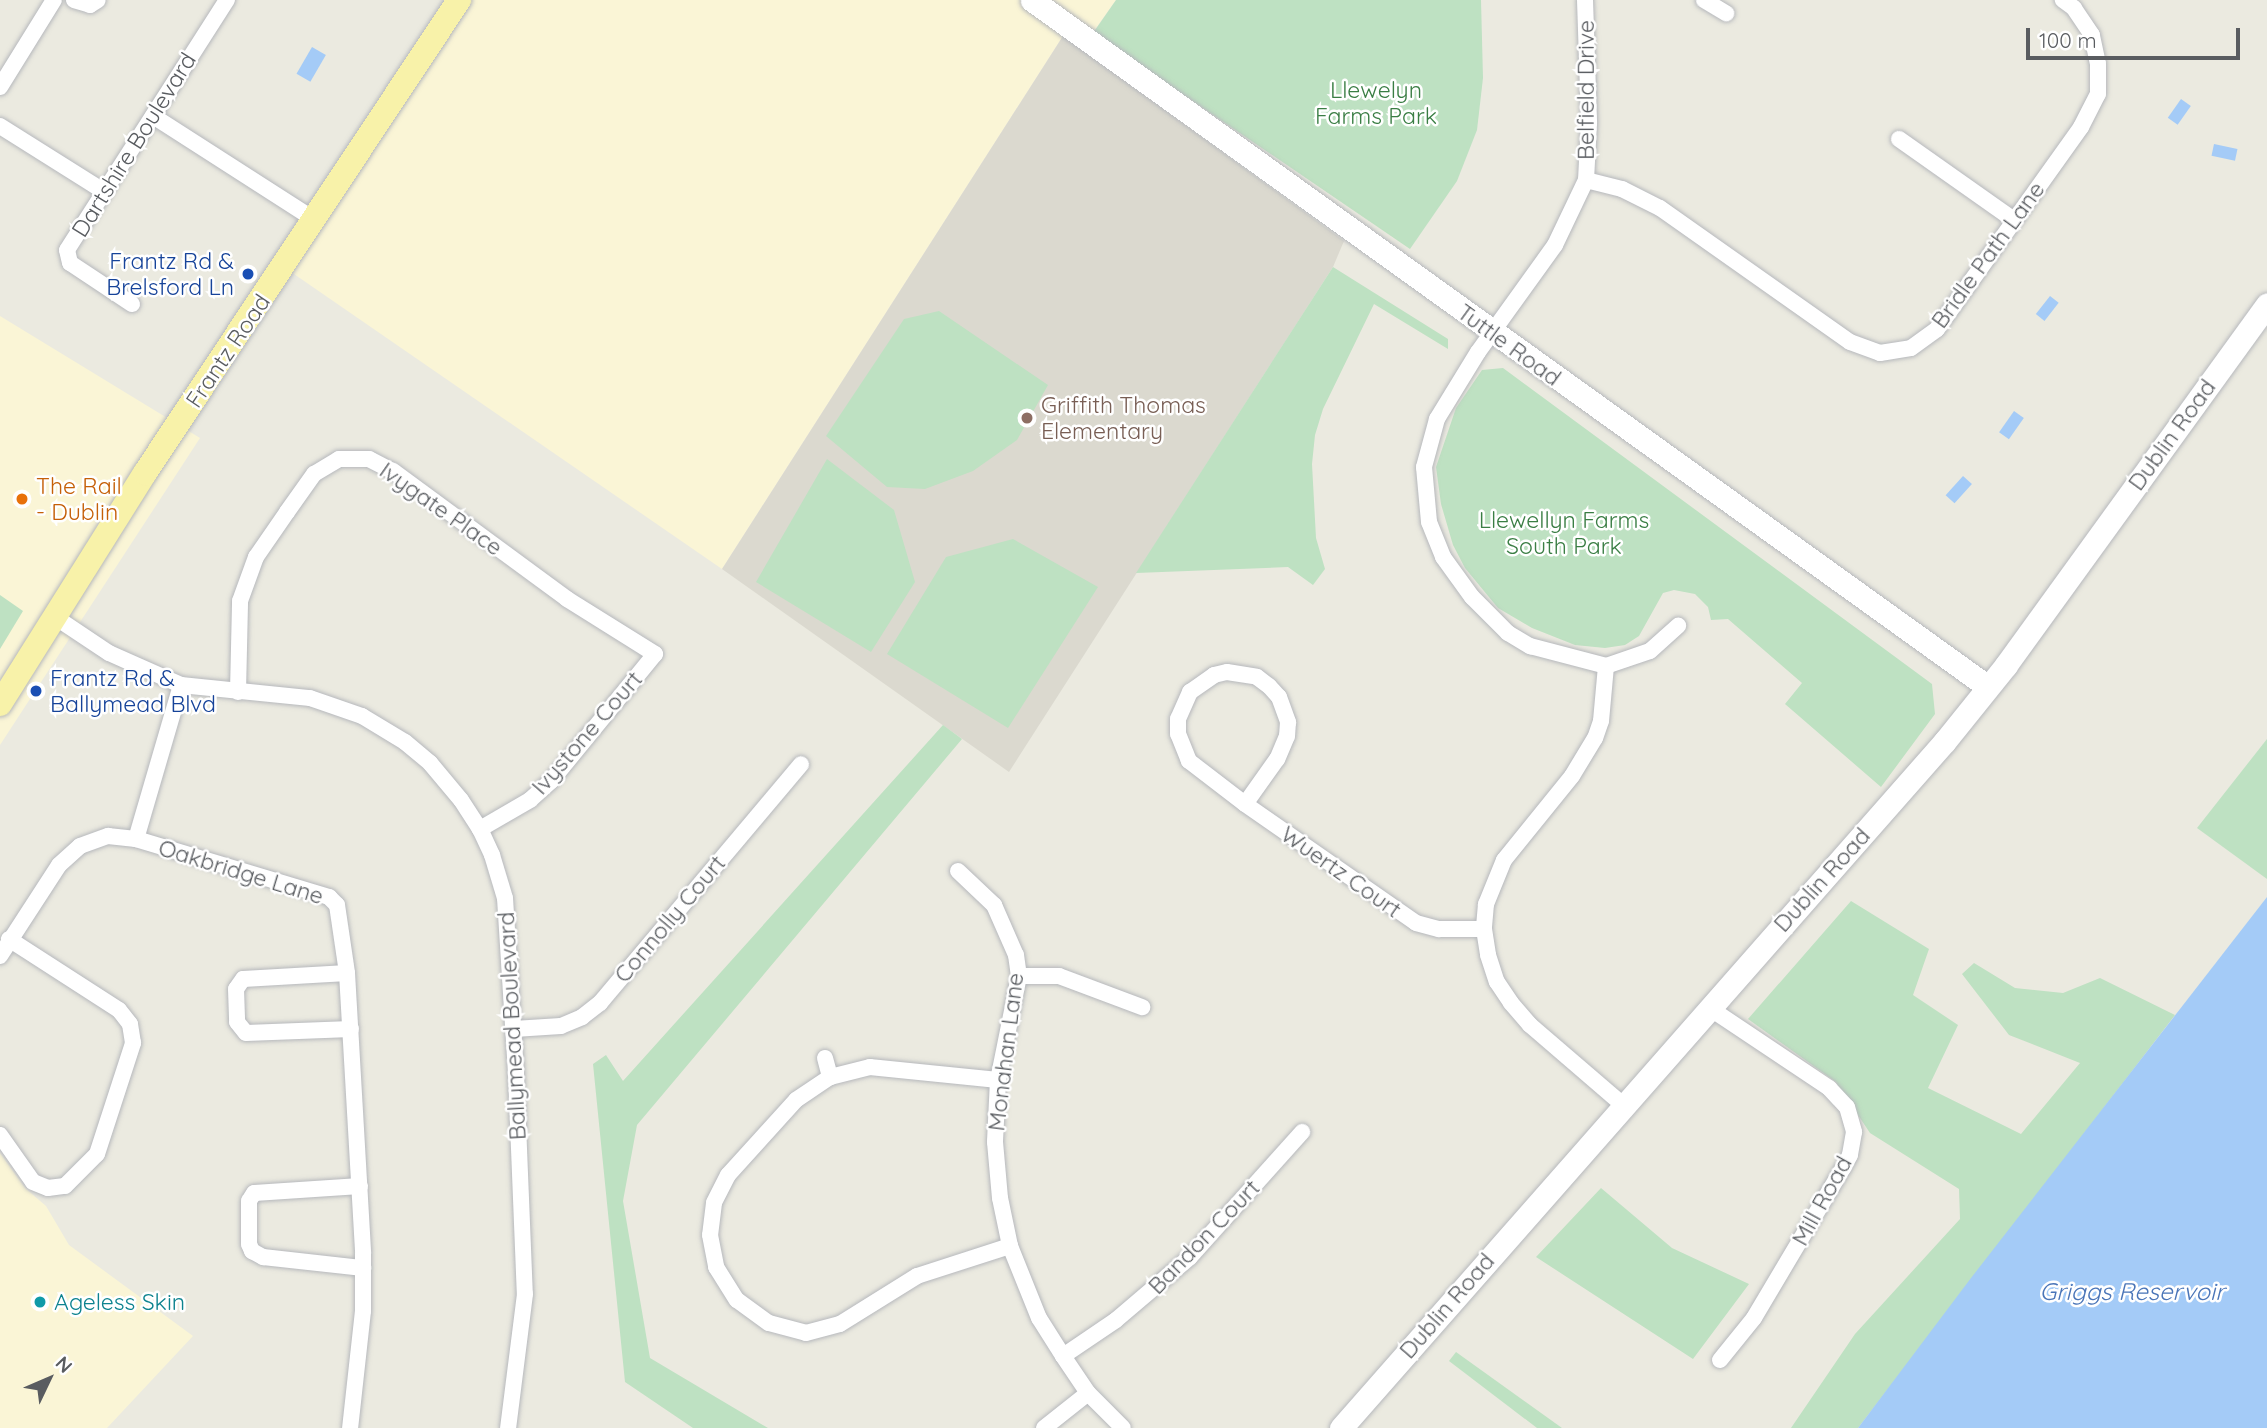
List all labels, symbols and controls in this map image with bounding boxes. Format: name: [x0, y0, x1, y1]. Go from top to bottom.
scale bar: [2029, 14, 2242, 58]
street label: Belfield Drive: [1572, 20, 1600, 160]
text: 100 m: [2039, 27, 2097, 53]
street label: Dartshire Boulevard: [66, 48, 202, 242]
park label: Llewelyn Farms Park: [1315, 76, 1437, 130]
street label: Bridle Path Lane: [1926, 176, 2050, 334]
place label: Frantz Rd & Brelsford Ln: [106, 247, 234, 301]
marker: Frantz Rd & Brelsford Ln: [240, 266, 256, 282]
street label: Frantz Road: [180, 289, 276, 413]
street label: Tuttle Road: [1452, 298, 1566, 392]
street label: Dublin Road: [2123, 374, 2221, 496]
place label: Griffith Thomas Elementary: [1041, 391, 1206, 445]
marker: Griffith Thomas Elementary: [1019, 410, 1035, 426]
street label: Ivygate Place: [374, 457, 508, 561]
place label: The Rail - Dublin: [36, 472, 122, 526]
marker: The Rail - Dublin: [14, 491, 30, 507]
park label: Llewellyn Farms South Park: [1479, 506, 1649, 560]
place label: Frantz Rd & Ballymead Blvd: [50, 664, 216, 718]
street label: Ivystone Court: [526, 666, 648, 800]
marker: Frantz Rd & Ballymead Blvd: [28, 683, 44, 699]
street label: Wuertz Court: [1275, 820, 1407, 924]
street label: Dublin Road: [1768, 822, 1876, 938]
street label: Oakbridge Lane: [155, 834, 327, 910]
street label: Connolly Court: [609, 850, 731, 988]
street label: Ballymead Boulevard: [492, 911, 532, 1141]
street label: Monahan Lane: [983, 971, 1029, 1133]
street label: Mill Road: [1786, 1152, 1858, 1250]
street label: Bandon Court: [1143, 1174, 1265, 1300]
street label: Dublin Road: [1394, 1248, 1500, 1364]
water label: Griggs Reservoir: [2040, 1278, 2224, 1306]
place label: Ageless Skin: [54, 1288, 185, 1316]
marker: Ageless Skin: [32, 1294, 48, 1310]
north arrow: [14, 1344, 84, 1414]
text: N: [51, 1351, 78, 1378]

